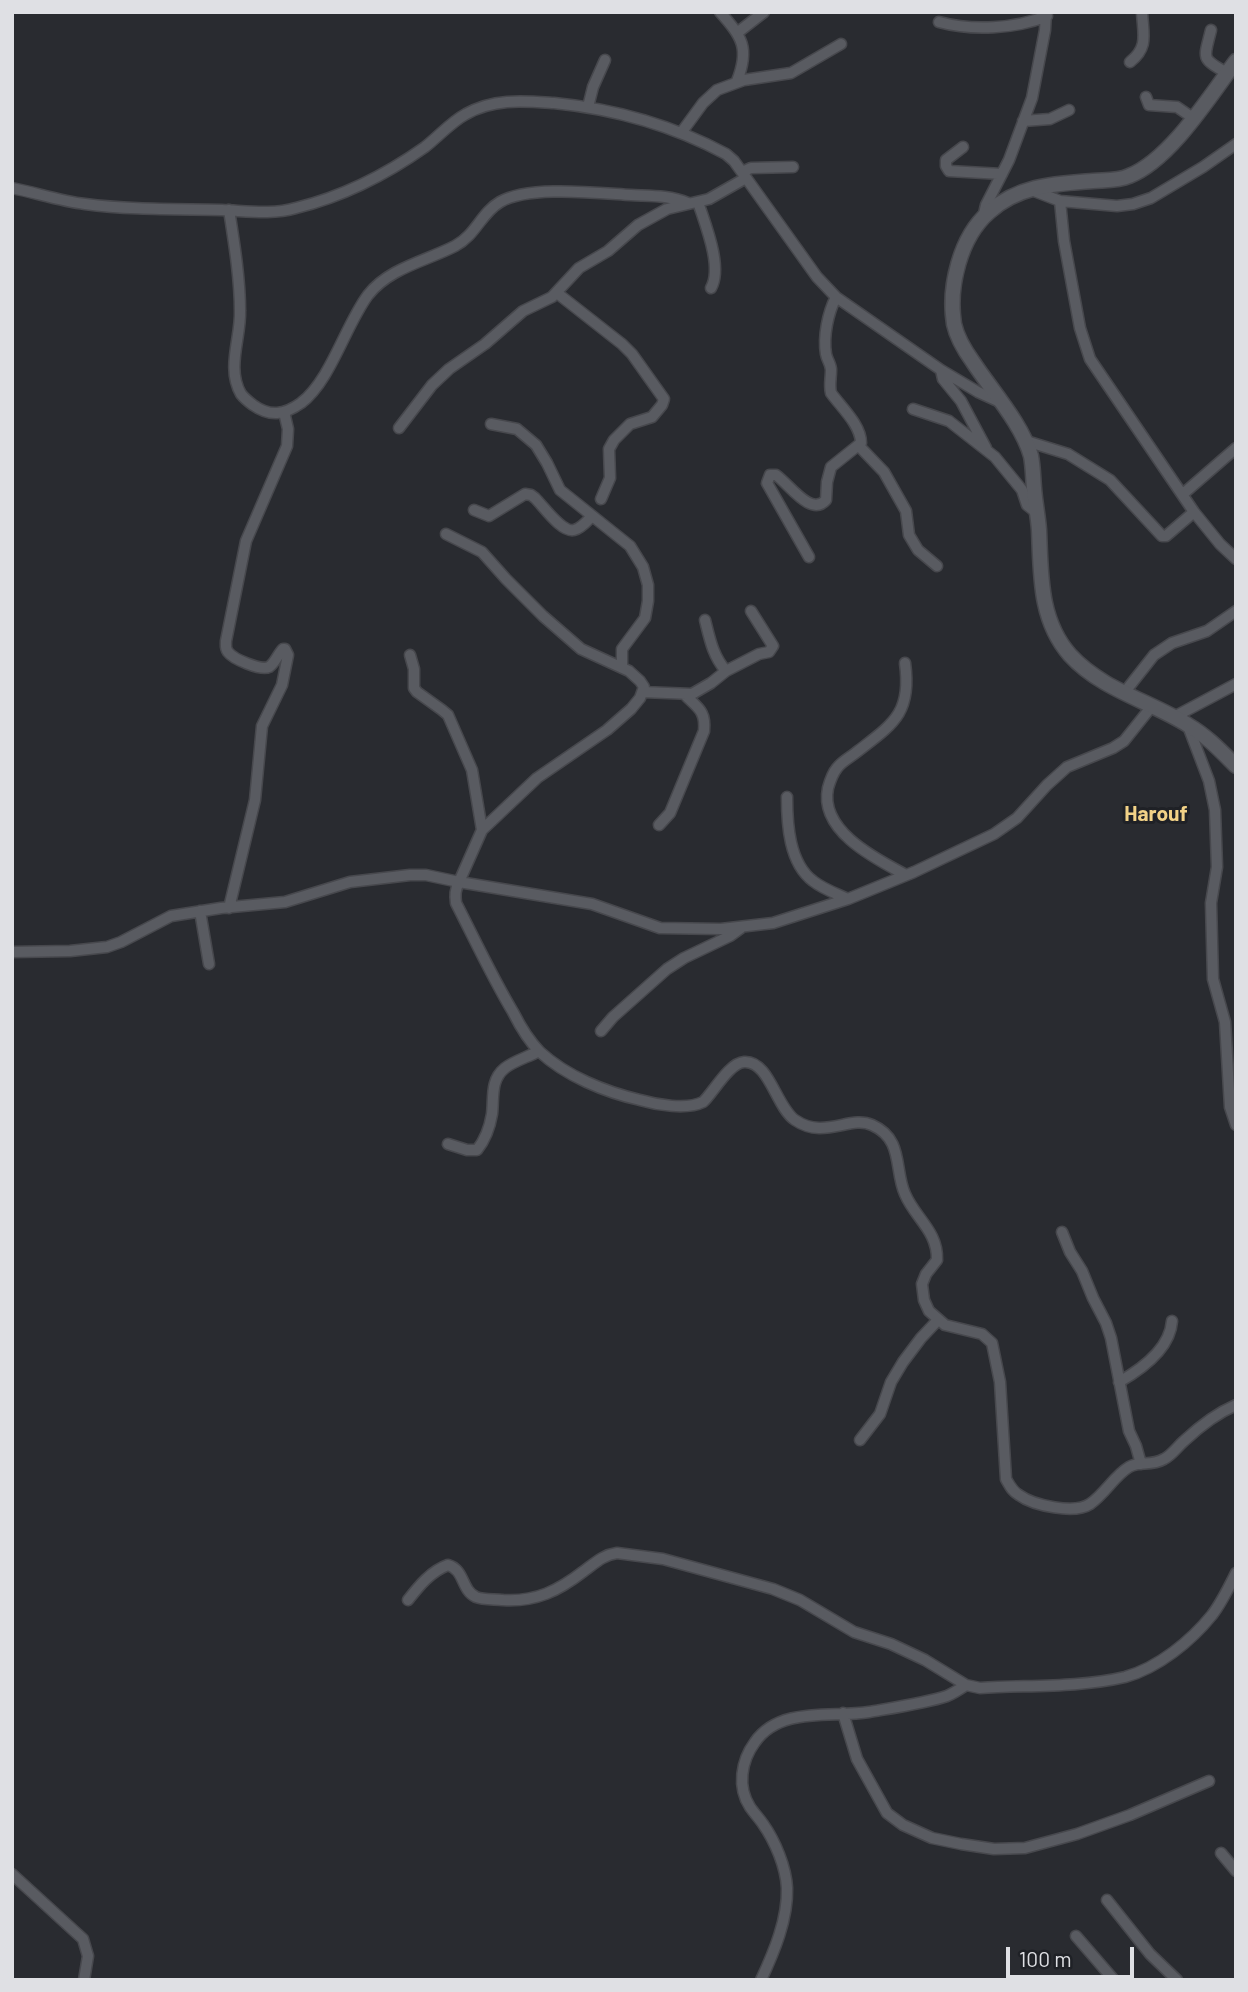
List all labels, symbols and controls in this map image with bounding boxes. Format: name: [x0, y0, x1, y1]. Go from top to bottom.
district label: Harouf: [1124, 801, 1188, 827]
scale bar: [1010, 1932, 1138, 1976]
text: 100 m: [1019, 1946, 1072, 1971]

